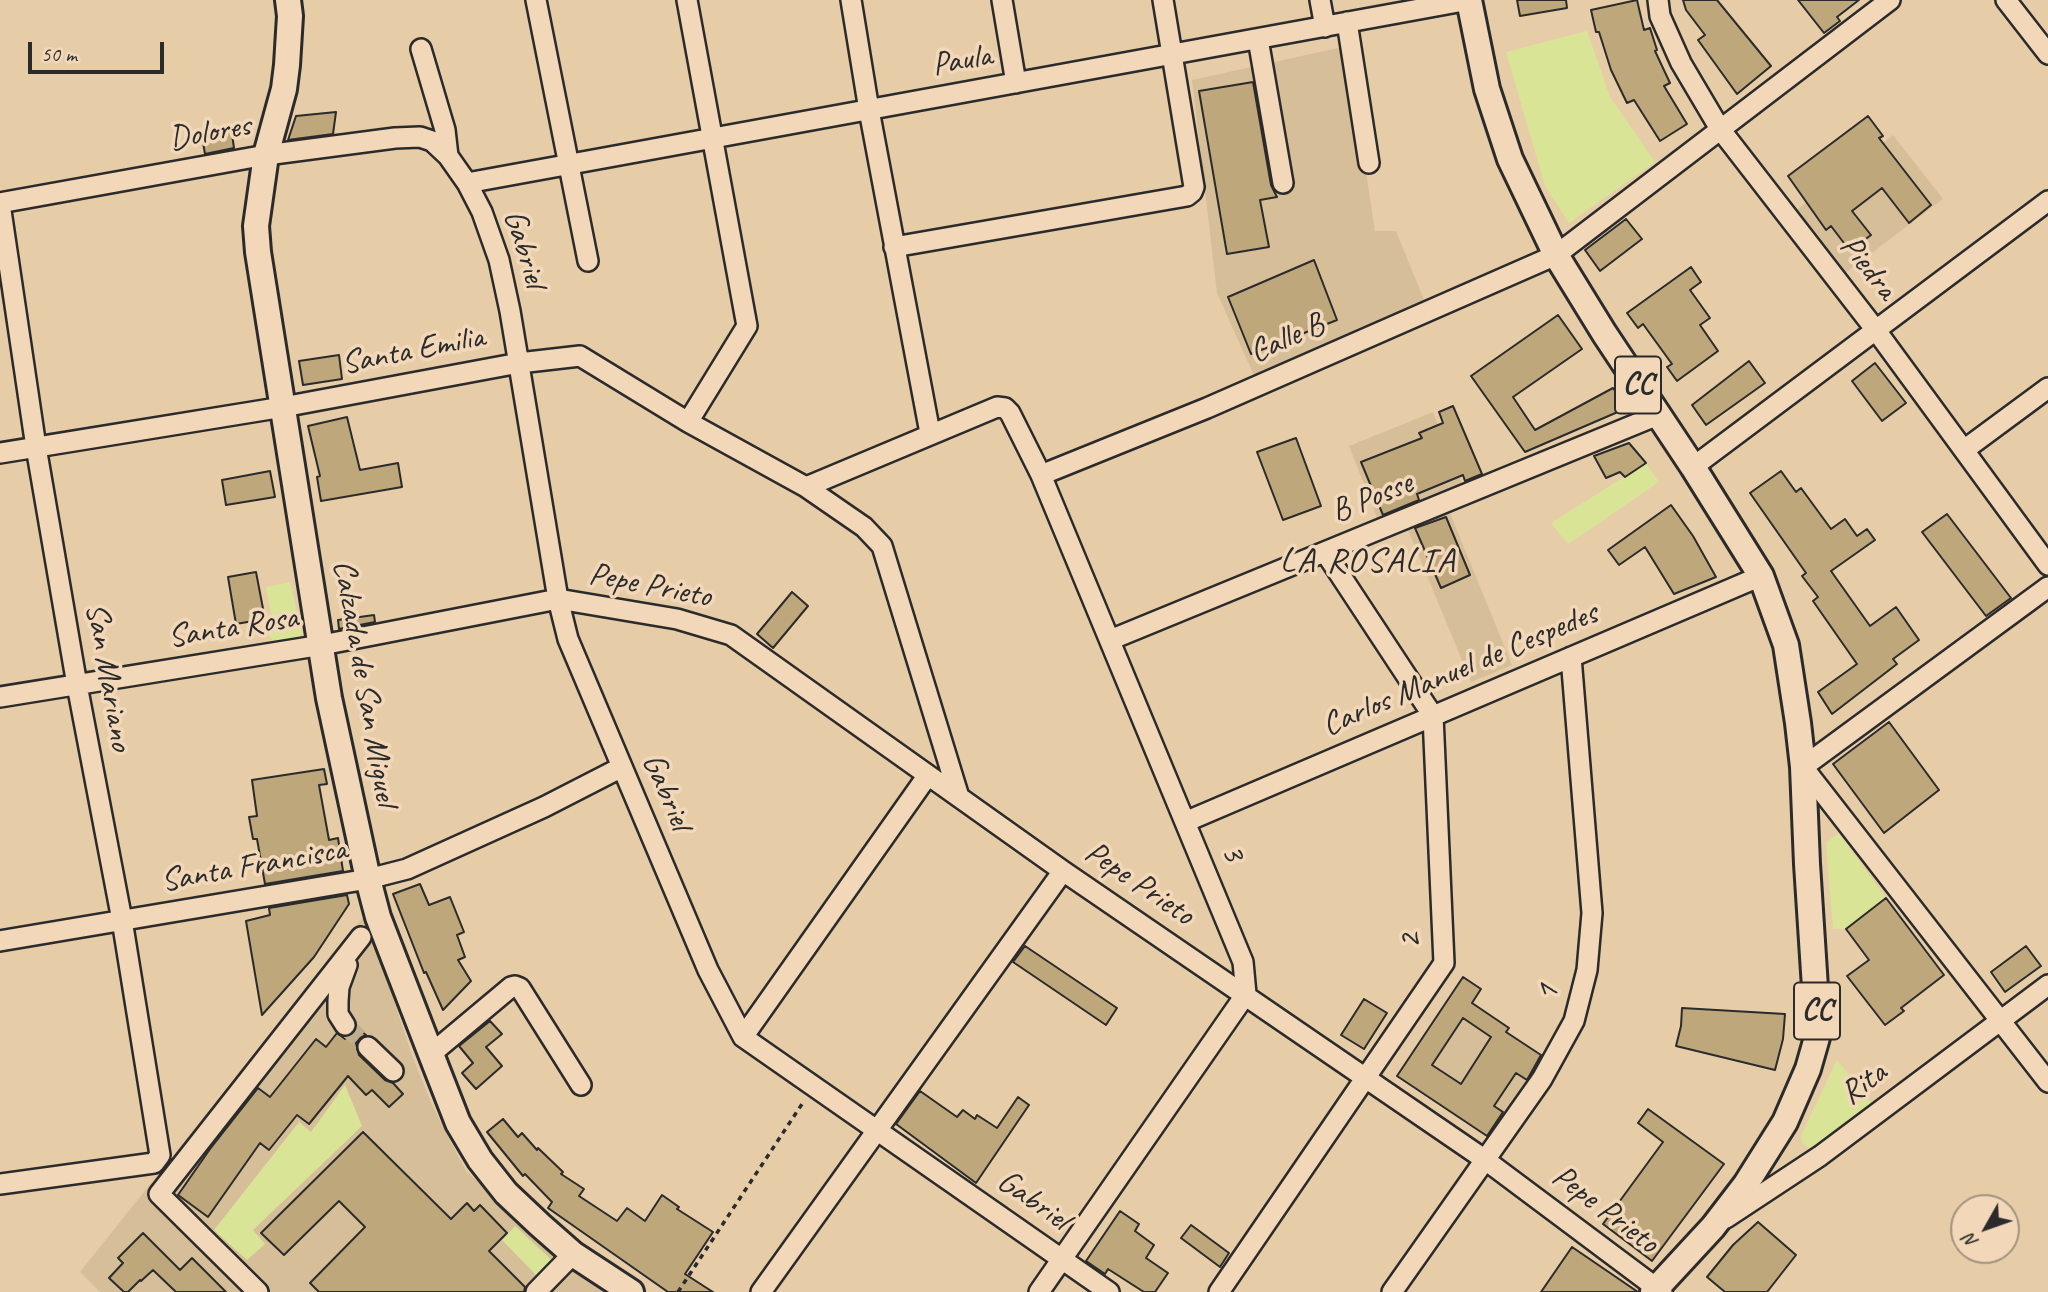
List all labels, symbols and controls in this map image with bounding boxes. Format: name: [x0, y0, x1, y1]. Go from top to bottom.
scale bar: [32, 28, 168, 72]
street label: Paula: [929, 36, 995, 86]
text: 50 m: [41, 41, 77, 67]
street label: Dolores: [166, 106, 254, 160]
street label: Gabriel: [493, 205, 555, 293]
street label: Piedra: [1831, 228, 1905, 308]
street label: Calle B: [1244, 305, 1330, 373]
street label: Santa Emilia: [338, 318, 488, 384]
road number: CC: [1615, 356, 1661, 414]
street label: B Posse: [1325, 464, 1419, 532]
district label: LA ROSALIA: [1281, 541, 1455, 583]
street label: Pepe Prieto: [586, 555, 714, 617]
street label: Calzada de San Miguel: [323, 557, 405, 809]
street label: Carlos Manuel de Cespedes: [1316, 594, 1604, 746]
street label: Santa Rosa: [165, 598, 301, 658]
street label: San Mariano: [76, 600, 140, 754]
street label: Gabriel: [632, 748, 700, 836]
street label: Santa Francisca: [158, 830, 350, 902]
street label: Pepe Prieto: [1077, 833, 1201, 935]
street label: 3: [1211, 838, 1253, 868]
street label: 2: [1391, 933, 1431, 949]
street label: 1: [1527, 981, 1569, 1005]
road number: CC: [1794, 982, 1840, 1040]
street label: Rita: [1833, 1054, 1895, 1114]
street label: Pepe Prieto: [1544, 1157, 1666, 1263]
street label: Gabriel: [989, 1162, 1077, 1240]
north arrow: [1950, 1194, 2020, 1264]
text: N: [1957, 1229, 1983, 1253]

